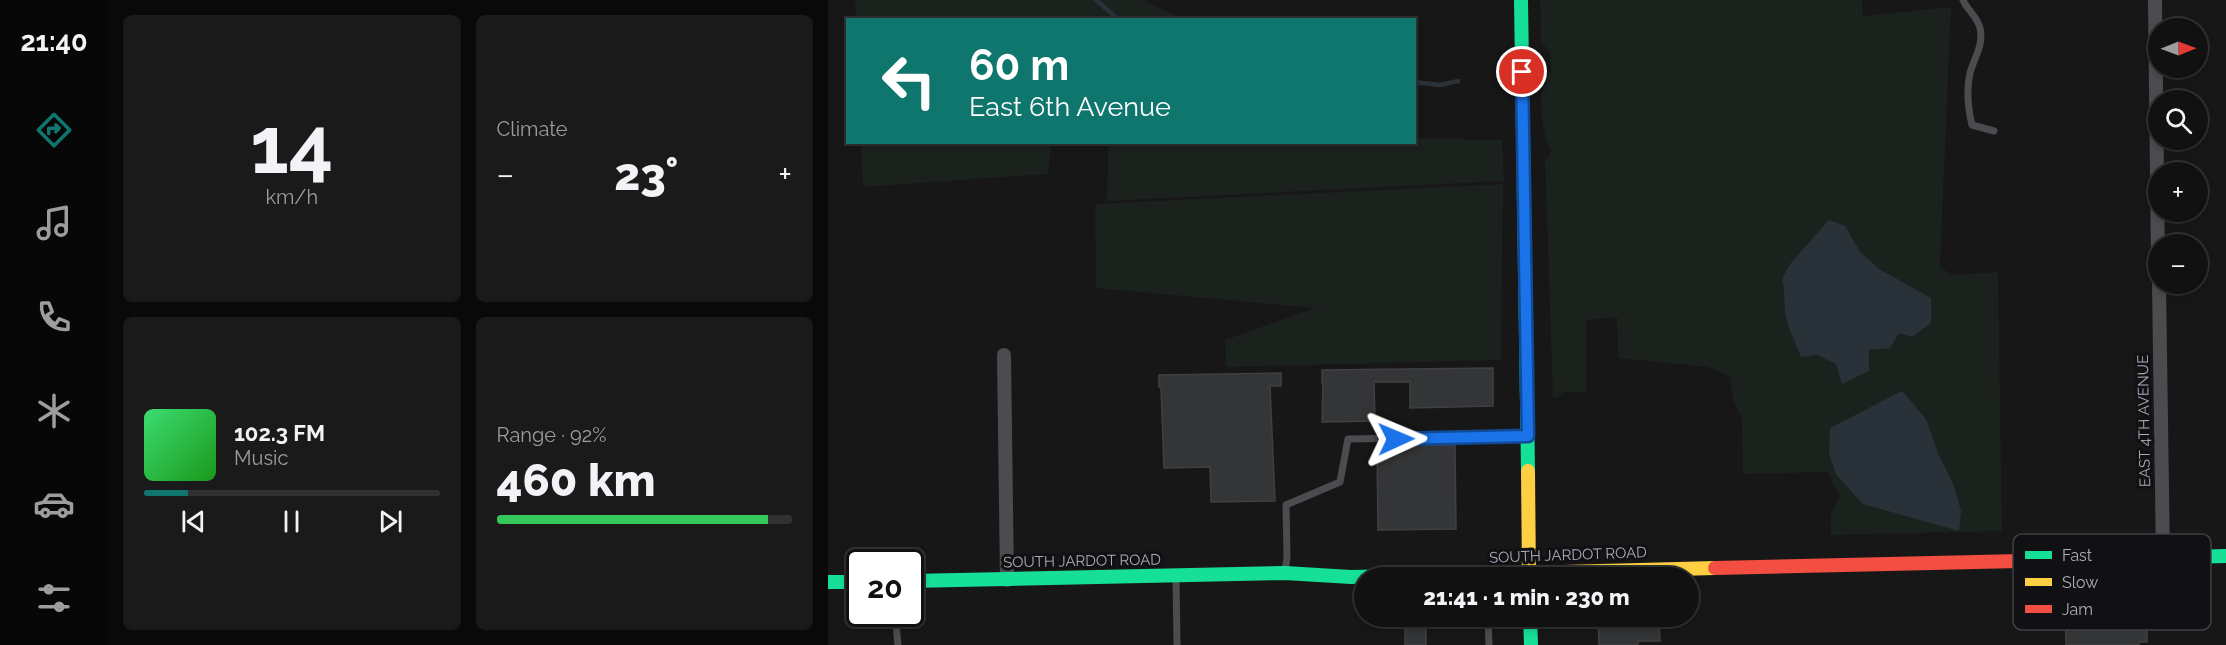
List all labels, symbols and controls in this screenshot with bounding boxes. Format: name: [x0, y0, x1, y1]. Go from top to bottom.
north arrow: [2148, 18, 2208, 78]
map controls: [2148, 18, 2208, 294]
text: 21:40: [20, 26, 88, 57]
text: 60 m: [969, 41, 1069, 90]
icon: left: [870, 42, 948, 120]
pin: [1496, 46, 1547, 97]
icon: arrive: [1505, 55, 1538, 88]
button: search: [2148, 90, 2208, 150]
text: East 6th Avenue: [969, 91, 1171, 122]
text: 14: [250, 100, 333, 191]
icon: directions: [33, 109, 75, 151]
text: Climate: [497, 117, 568, 141]
text: 23°: [614, 148, 678, 201]
text: −: [497, 155, 514, 194]
text: +: [778, 155, 792, 194]
button: +: [2148, 162, 2208, 222]
text: km/h: [265, 185, 318, 209]
icon: music: [33, 202, 75, 244]
button: −: [2148, 234, 2208, 294]
icon: phone: [33, 296, 75, 338]
street label: EAST 4TH AVENUE: [2134, 355, 2154, 487]
icon: climate: [33, 390, 75, 432]
position arrow: [1364, 407, 1428, 471]
text: 102.3 FM: [234, 420, 325, 446]
text: Range · 92%: [497, 423, 606, 447]
text: Music: [234, 446, 288, 470]
text: 460 km: [497, 454, 656, 507]
icon: car: [33, 483, 75, 525]
icon: previous: [177, 505, 210, 538]
icon: pause: [275, 505, 308, 538]
icon: next: [374, 505, 407, 538]
legend: [2013, 534, 2211, 630]
street label: SOUTH JARDOT ROAD: [1489, 543, 1647, 567]
text: Fast: [2062, 546, 2093, 565]
speed limit sign: 20: [846, 549, 924, 627]
street label: SOUTH JARDOT ROAD: [1003, 551, 1161, 571]
text: Slow: [2062, 573, 2098, 592]
icon: filters: [33, 577, 75, 619]
text: 21:41 · 1 min · 230 m: [1423, 584, 1630, 610]
text: Jam: [2062, 600, 2093, 619]

